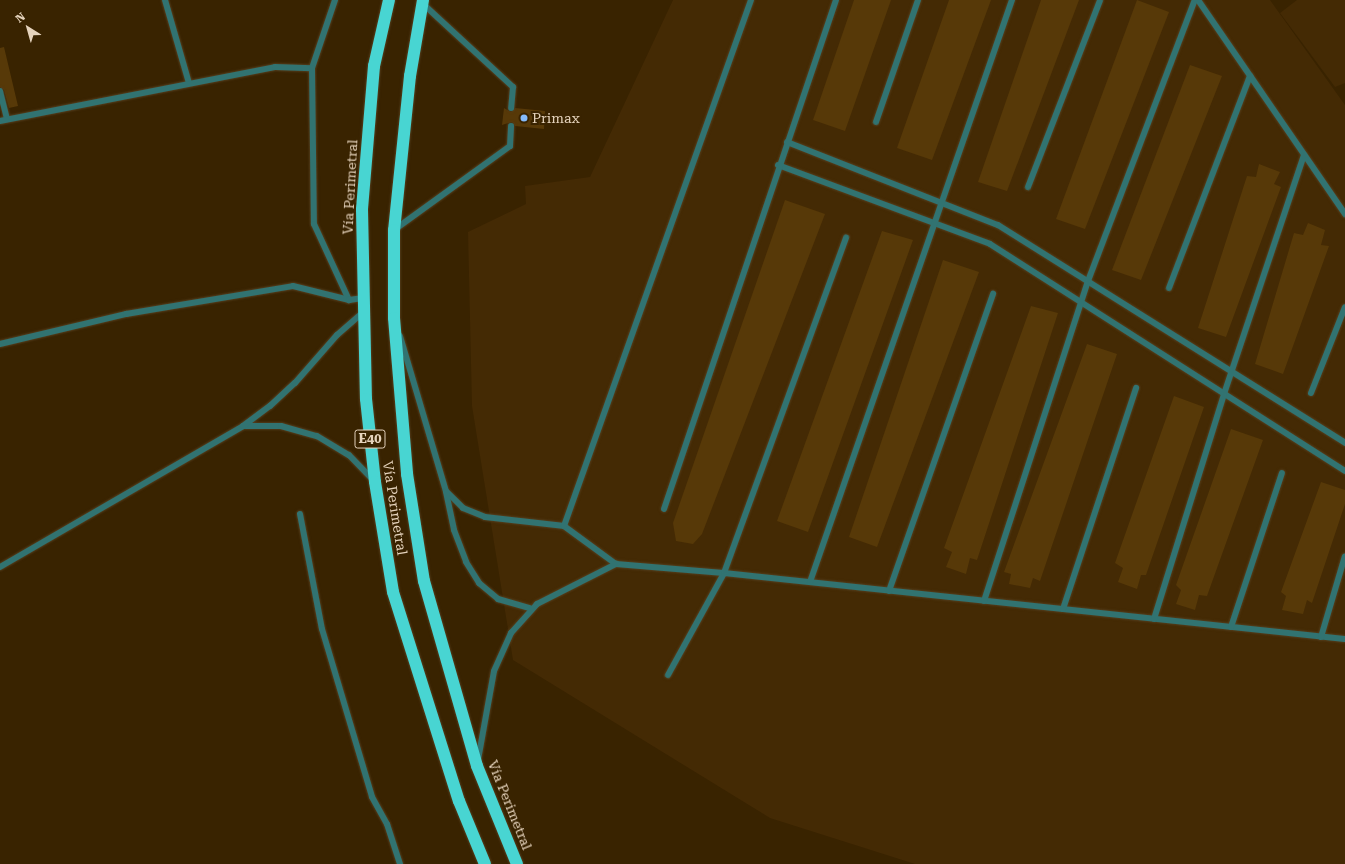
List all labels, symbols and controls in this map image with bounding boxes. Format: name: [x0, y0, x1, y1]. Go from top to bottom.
north arrow: [8, 8, 48, 48]
text: N: [13, 10, 28, 26]
place label: Primax: [532, 110, 580, 126]
marker: Primax: [519, 113, 529, 123]
street label: Vía Perimetral: [339, 139, 361, 235]
road number: E40: [354, 428, 386, 450]
street label: Vía Perimetral: [379, 460, 411, 556]
street label: Vía Perimetral: [484, 758, 536, 852]

